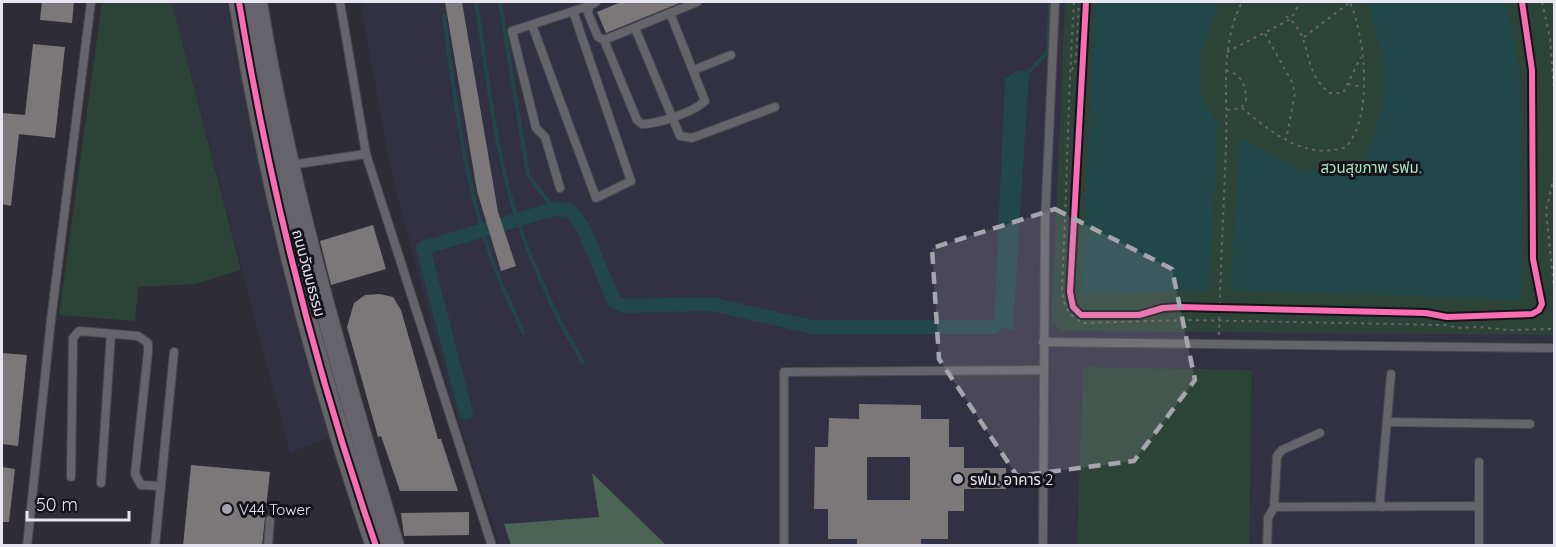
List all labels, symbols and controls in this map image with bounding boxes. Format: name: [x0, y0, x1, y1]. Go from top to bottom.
park label: สวนสุขภาพ รฟม.: [1320, 158, 1422, 177]
street label: ถนนวัฒนธรรม: [288, 227, 330, 319]
place label: รฟม. อาคาร 2: [970, 470, 1053, 489]
marker: รฟม. อาคาร 2: [951, 472, 965, 486]
scale bar: [27, 484, 129, 522]
text: 50 m: [36, 493, 78, 516]
place label: V44 Tower: [239, 500, 311, 519]
marker: V44 Tower: [220, 502, 234, 516]

